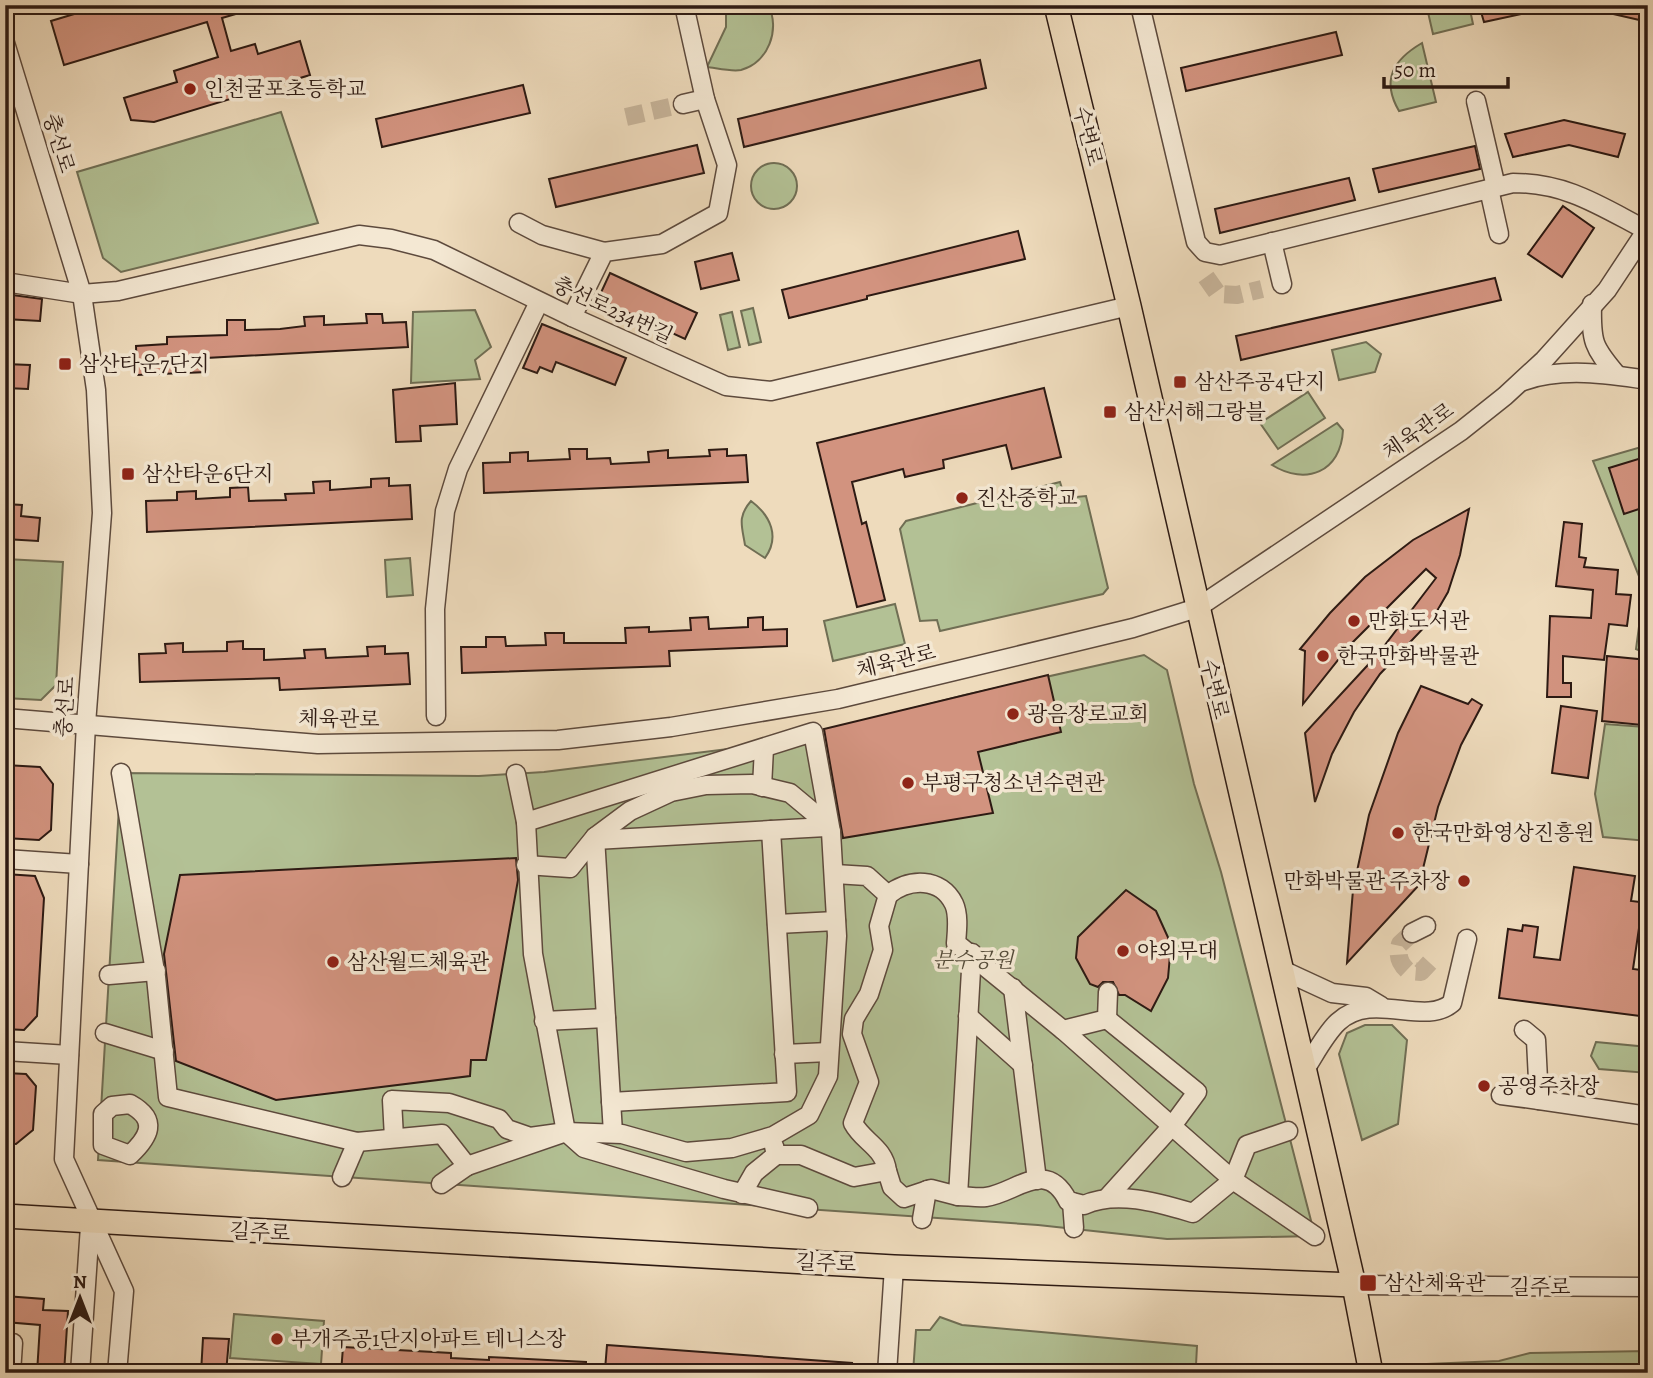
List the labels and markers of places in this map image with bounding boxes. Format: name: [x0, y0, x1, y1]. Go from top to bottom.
place label: 인천굴포초등학교: [204, 75, 366, 103]
marker: 인천굴포초등학교: [182, 81, 198, 97]
place label: 삼산타운7단지: [79, 350, 210, 378]
marker: 삼산타운7단지: [57, 356, 73, 372]
place label: 삼산주공4단지: [1194, 368, 1325, 396]
marker: 삼산주공4단지: [1172, 374, 1188, 390]
place label: 삼산서해그랑블: [1124, 398, 1266, 426]
marker: 삼산서해그랑블: [1102, 404, 1118, 420]
place label: 삼산타운6단지: [142, 460, 273, 488]
marker: 삼산타운6단지: [120, 466, 136, 482]
place label: 진산중학교: [976, 484, 1077, 512]
marker: 진산중학교: [954, 490, 970, 506]
place label: 만화도서관: [1368, 607, 1470, 635]
marker: 만화도서관: [1346, 613, 1362, 629]
place label: 한국만화박물관: [1337, 642, 1480, 670]
marker: 한국만화박물관: [1315, 648, 1331, 664]
place label: 광음장로교회: [1027, 700, 1149, 728]
marker: 광음장로교회: [1005, 706, 1021, 722]
place label: 부평구청소년수련관: [922, 769, 1105, 797]
marker: 부평구청소년수련관: [900, 775, 916, 791]
place label: 한국만화영상진흥원: [1412, 819, 1595, 847]
marker: 한국만화영상진흥원: [1390, 825, 1406, 841]
place label: 만화박물관 주차장: [1284, 867, 1451, 895]
marker: 만화박물관 주차장: [1456, 873, 1472, 889]
place label: 야외무대: [1137, 937, 1218, 965]
marker: 야외무대: [1115, 943, 1131, 959]
place label: 삼산월드체육관: [347, 948, 490, 976]
marker: 삼산월드체육관: [325, 954, 341, 970]
place label: 공영주차장: [1498, 1072, 1600, 1100]
marker: 공영주차장: [1476, 1078, 1492, 1094]
place label: 삼산체육관: [1384, 1269, 1486, 1297]
marker: 삼산체육관: [1358, 1273, 1378, 1293]
place label: 부개주공1단지아파트 테니스장: [291, 1325, 567, 1353]
marker: 부개주공1단지아파트 테니스장: [269, 1331, 285, 1347]

